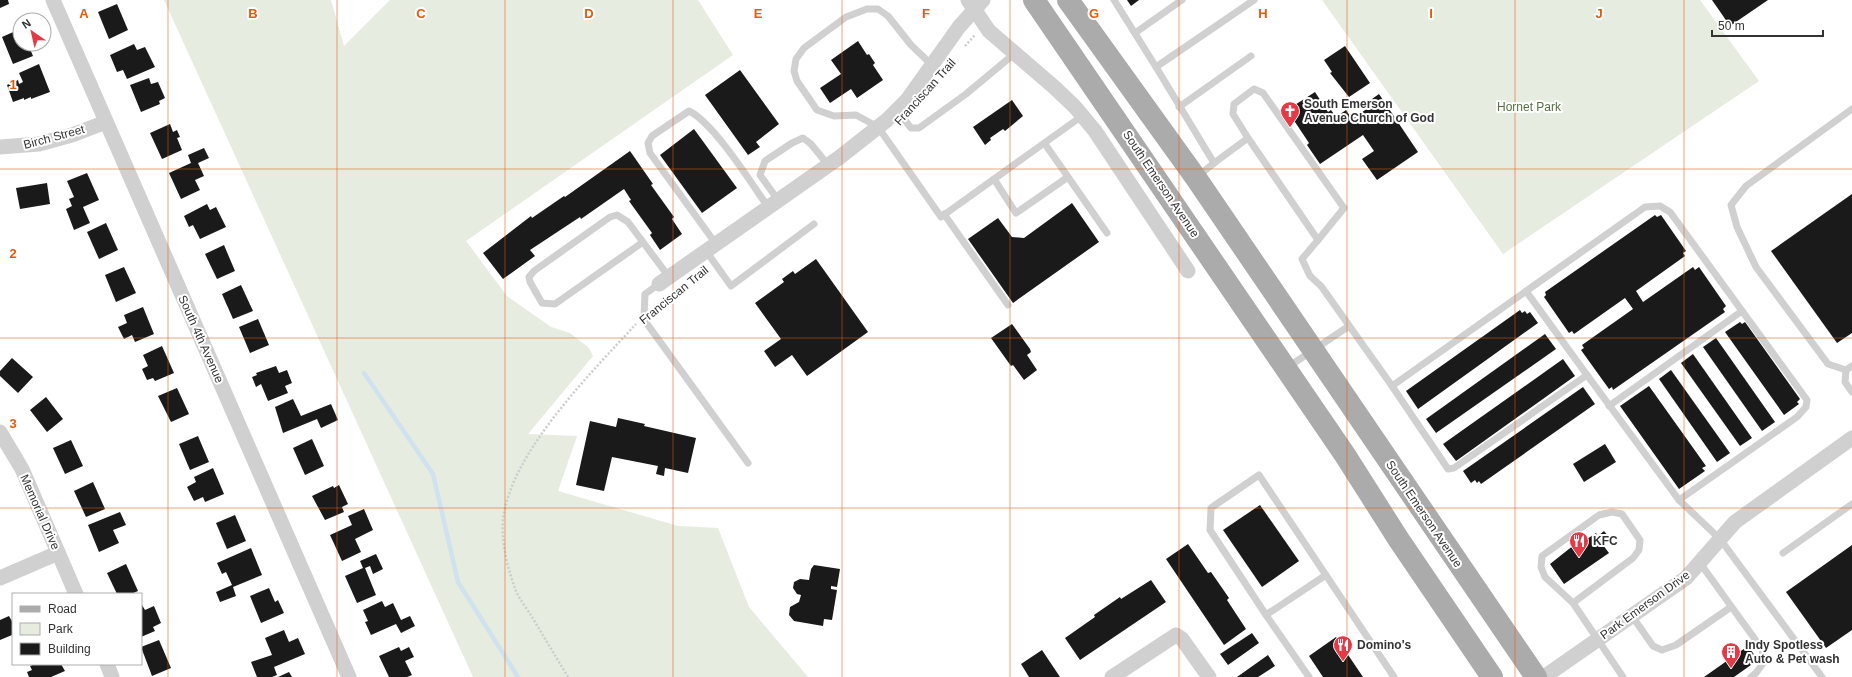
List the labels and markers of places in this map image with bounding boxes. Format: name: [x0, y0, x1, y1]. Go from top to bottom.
place label: South Emerson Avenue Church of God: [1304, 97, 1434, 125]
church icon: South Emerson Avenue Church of God: [1279, 100, 1301, 128]
restaurant icon: KFC: [1568, 530, 1590, 558]
place label: KFC: [1593, 534, 1618, 548]
restaurant icon: Domino's: [1332, 634, 1354, 662]
place label: Domino's: [1357, 638, 1412, 652]
place label: Indy Spotless Auto & Pet wash: [1745, 638, 1840, 666]
building icon: Indy Spotless Auto & Pet wash: [1720, 641, 1742, 669]

